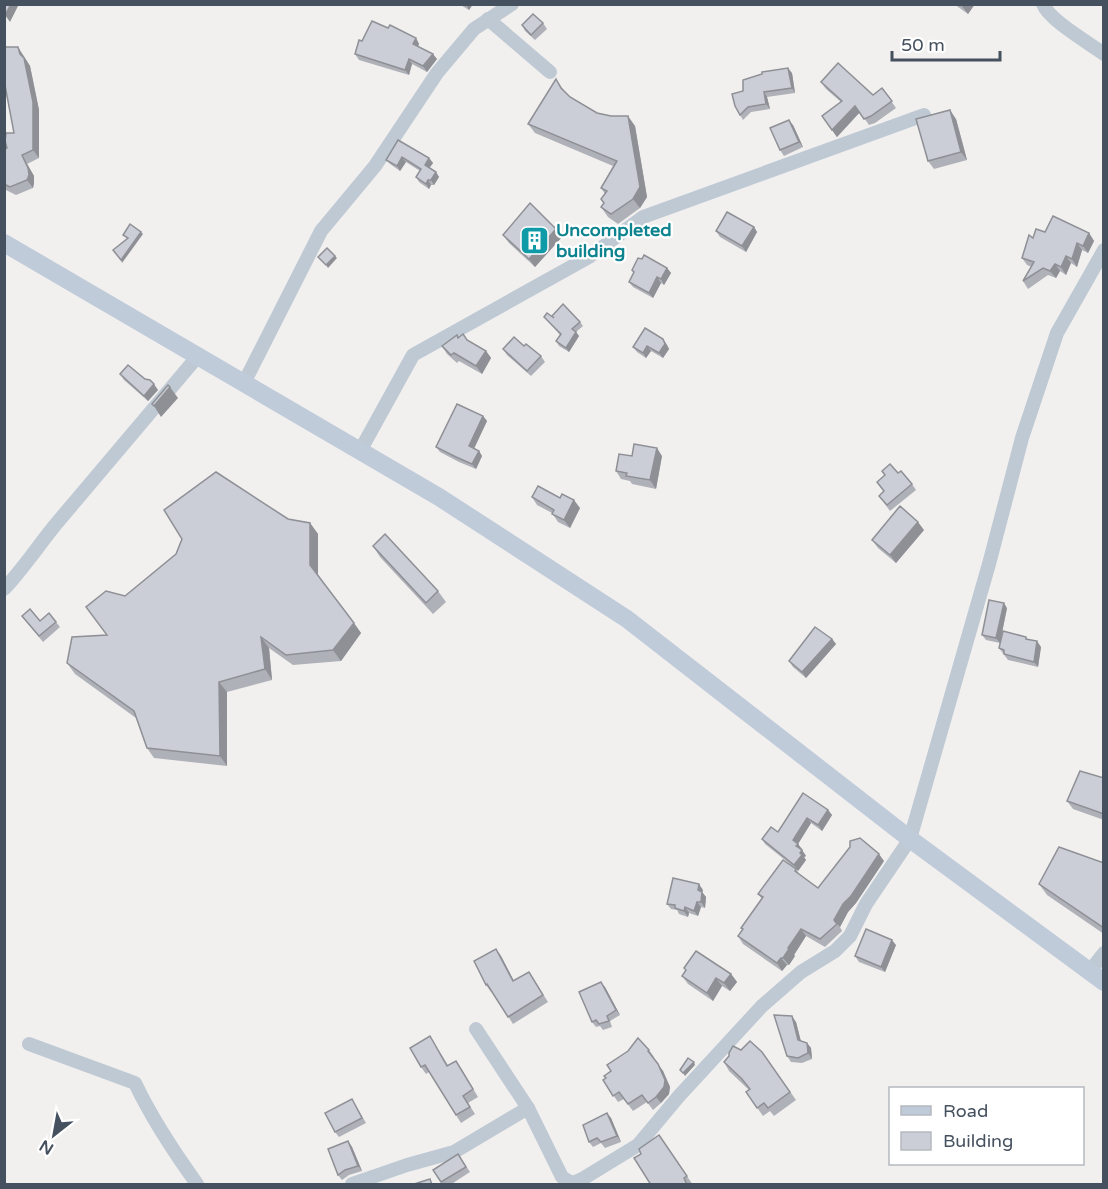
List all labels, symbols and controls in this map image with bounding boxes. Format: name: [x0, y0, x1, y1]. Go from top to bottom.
scale bar: [892, 24, 1000, 62]
text: 50 m: [901, 34, 945, 56]
place label: Uncompleted building: [556, 219, 672, 262]
building icon: Uncompleted building: [519, 224, 551, 256]
legend: [889, 1087, 1084, 1165]
text: Road: [943, 1100, 988, 1122]
north arrow: [24, 1105, 84, 1165]
text: Building: [943, 1130, 1013, 1152]
text: N: [36, 1135, 57, 1159]

